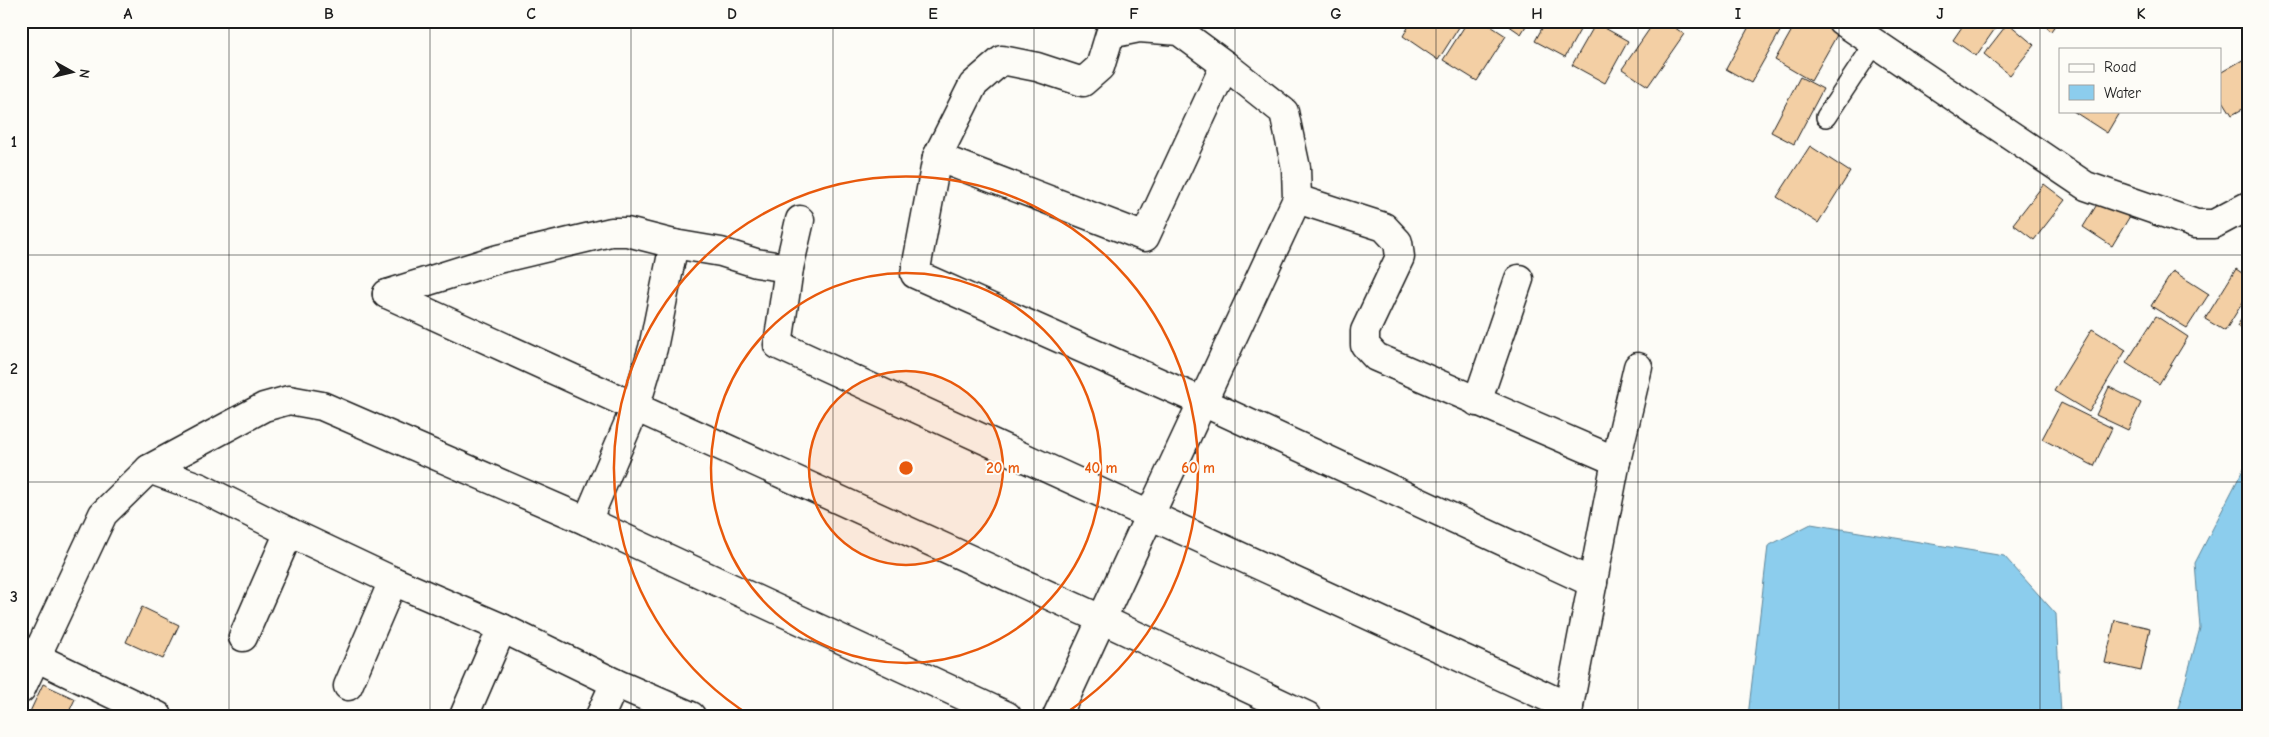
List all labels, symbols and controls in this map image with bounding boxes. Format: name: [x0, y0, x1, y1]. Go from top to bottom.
text: A: [124, 5, 133, 23]
text: B: [324, 5, 334, 23]
text: C: [526, 5, 536, 23]
text: D: [727, 5, 737, 23]
text: E: [928, 5, 938, 23]
text: F: [1129, 5, 1139, 23]
text: G: [1330, 5, 1342, 23]
text: H: [1531, 5, 1543, 23]
text: I: [1735, 5, 1741, 23]
text: J: [1936, 5, 1944, 23]
text: K: [2136, 5, 2146, 23]
north arrow: [48, 48, 98, 98]
legend: [2059, 48, 2222, 112]
text: Road: [2104, 58, 2136, 76]
text: N: [75, 68, 93, 79]
text: Water: [2104, 84, 2141, 102]
text: 1: [11, 133, 17, 151]
text: 2: [10, 360, 18, 378]
centre of rings: [897, 459, 915, 477]
text: 20 m: [986, 459, 1020, 477]
text: 40 m: [1085, 459, 1118, 477]
text: 60 m: [1181, 459, 1215, 477]
text: 3: [10, 588, 18, 606]

